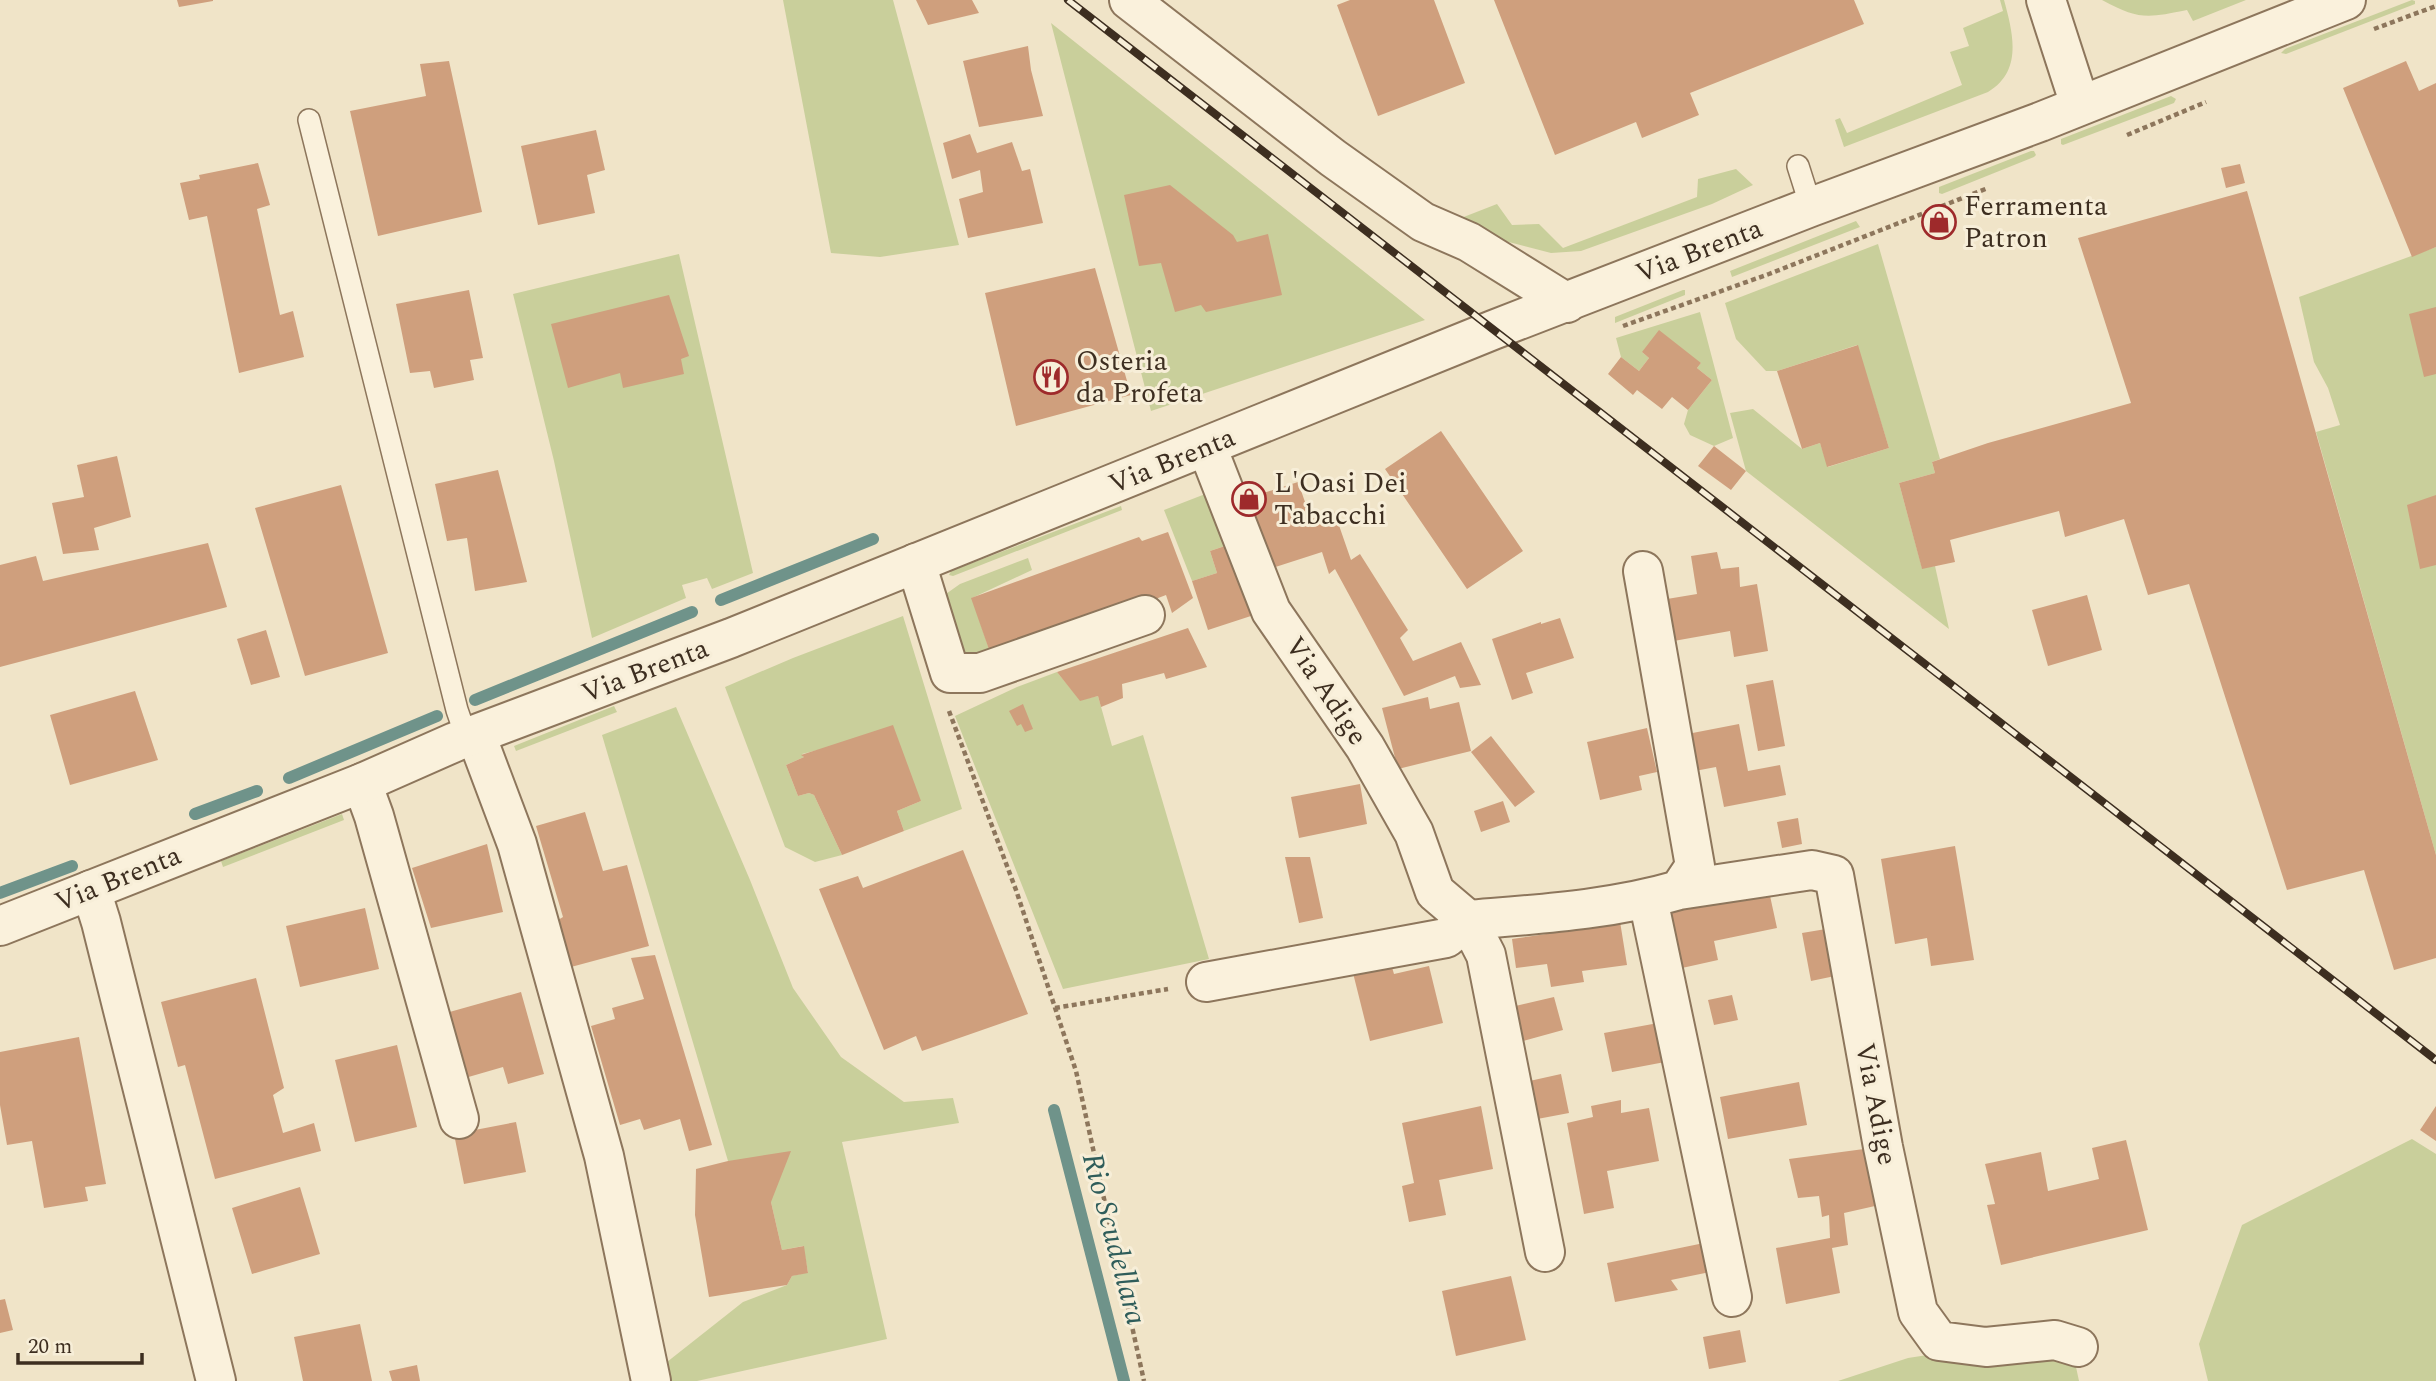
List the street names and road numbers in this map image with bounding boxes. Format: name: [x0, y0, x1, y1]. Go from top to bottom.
street label: Via Brenta: [1629, 207, 1769, 295]
street label: Via Brenta: [1102, 416, 1242, 506]
street label: Via Brenta: [575, 627, 715, 715]
street label: Via Adige: [1274, 628, 1378, 754]
street label: Via Brenta: [48, 834, 188, 924]
street label: Via Adige: [1843, 1039, 1909, 1169]

